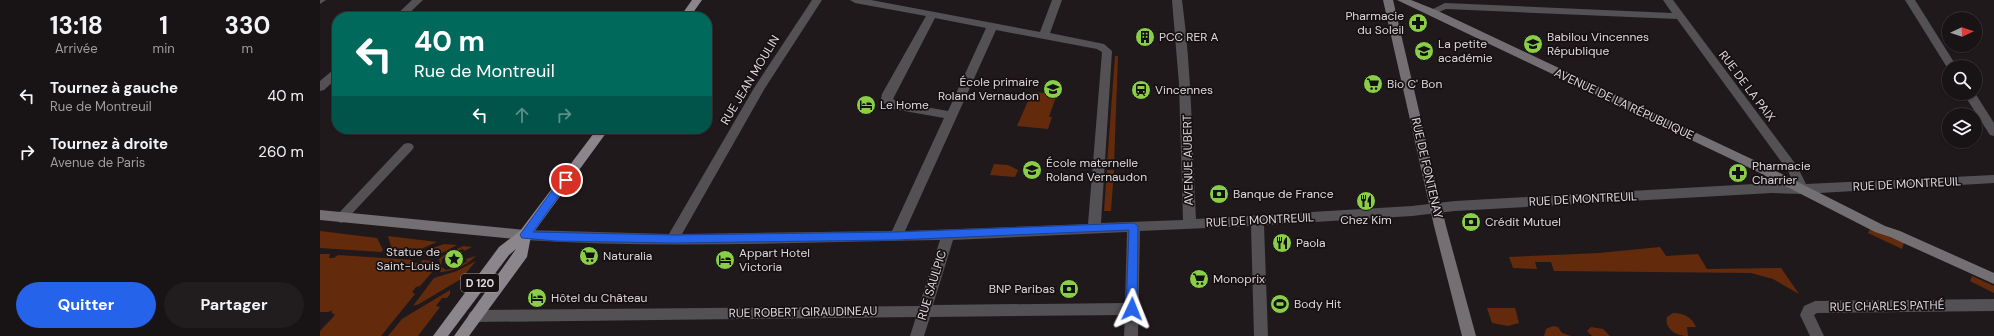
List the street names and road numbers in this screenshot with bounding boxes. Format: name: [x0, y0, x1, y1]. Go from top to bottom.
street label: RUE JEAN MOULIN: [717, 32, 783, 128]
street label: RUE DE LA PAIX: [1715, 47, 1779, 125]
street label: AVENUE DE LA RÉPUBLIQUE: [1552, 65, 1697, 144]
street label: AVENUE AUBERT: [1179, 114, 1197, 206]
street label: RUE DE FONTENAY: [1408, 116, 1446, 220]
street label: RUE DE MONTREUIL: [1852, 173, 1962, 195]
street label: RUE DE MONTREUIL: [1528, 188, 1638, 210]
street label: RUE DE MONTREUIL: [1205, 209, 1315, 231]
street label: RUE SAULPIC: [914, 248, 950, 322]
road number: D 120: [461, 274, 499, 292]
street label: RUE CHARLES PATHÉ: [1830, 297, 1945, 315]
street label: RUE ROBERT GIRAUDINEAU: [729, 303, 878, 321]

